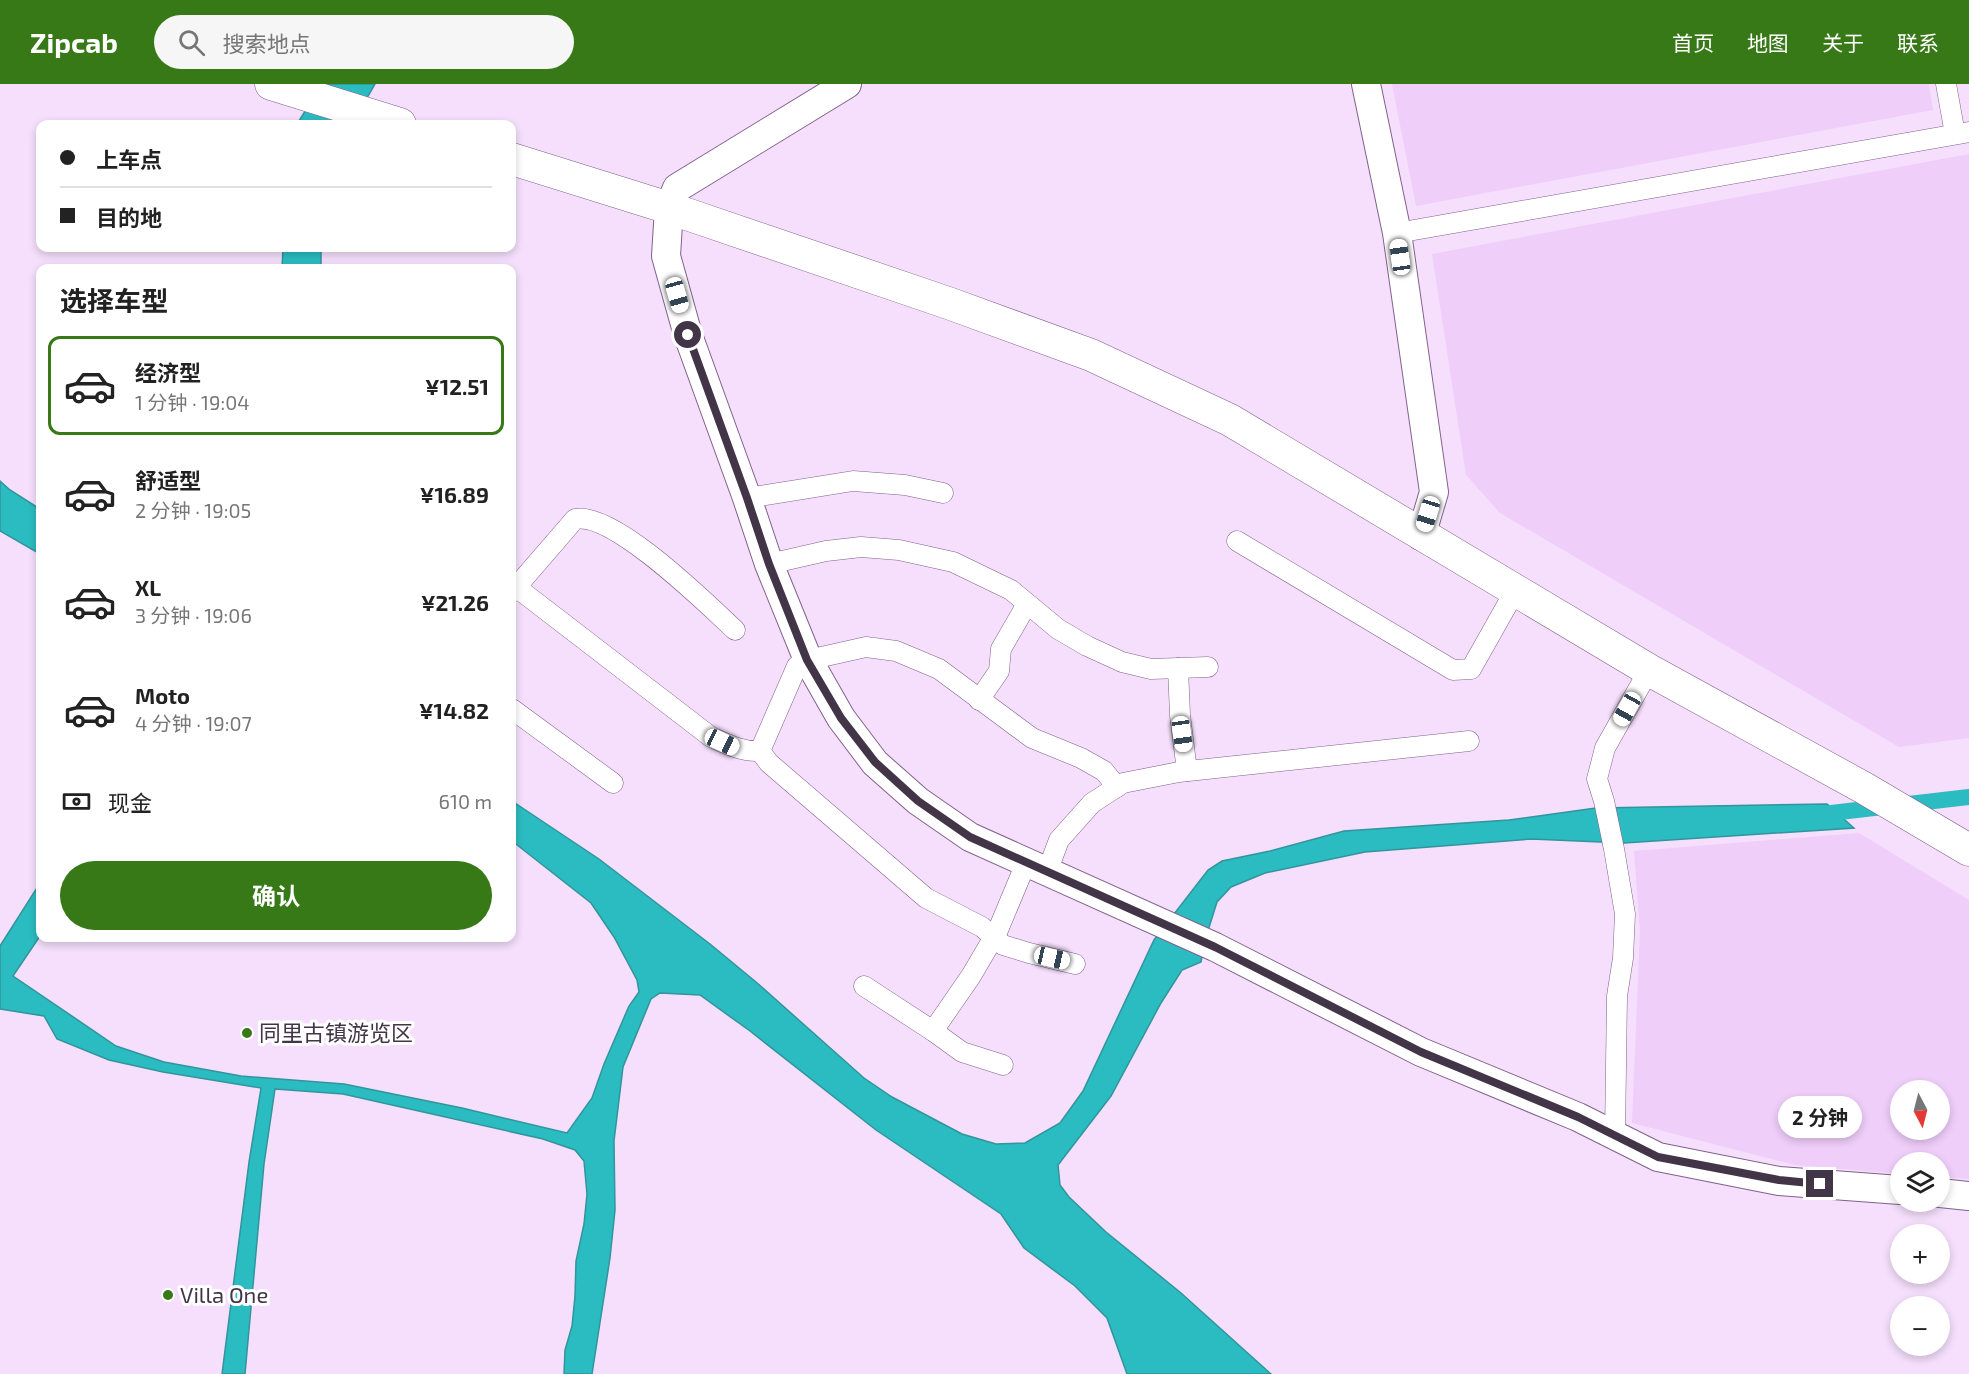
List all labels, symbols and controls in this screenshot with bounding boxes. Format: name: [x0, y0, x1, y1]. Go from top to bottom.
search box: [154, 15, 574, 69]
text: Zipcab: [30, 25, 118, 59]
icon: search: [175, 26, 208, 59]
text: 搜索地点: [223, 30, 311, 56]
text: 首页: [1672, 30, 1714, 55]
text: 地图: [1747, 30, 1789, 55]
text: 关于: [1822, 30, 1864, 55]
text: 联系: [1897, 30, 1939, 55]
text: 上车点: [96, 146, 162, 172]
text: 目的地: [96, 204, 162, 230]
car: [1389, 238, 1411, 276]
car: [663, 275, 691, 315]
text: 选择车型: [60, 284, 168, 316]
route start: [674, 321, 701, 348]
icon: car: [63, 359, 117, 413]
text: 经济型: [135, 359, 201, 385]
text: ¥12.51: [425, 373, 489, 399]
text: 1 分钟 · 19:04: [135, 390, 250, 414]
icon: car: [63, 467, 117, 521]
text: 舒适型: [135, 467, 201, 493]
text: ¥16.89: [420, 481, 489, 507]
car: [1414, 494, 1442, 534]
text: 2 分钟 · 19:05: [135, 498, 251, 522]
text: XL: [135, 574, 161, 600]
icon: car: [63, 575, 117, 629]
text: ¥21.26: [421, 589, 489, 615]
text: 3 分钟 · 19:06: [135, 603, 252, 627]
text: Moto: [135, 682, 190, 708]
icon: car: [63, 683, 117, 737]
car: [1610, 689, 1644, 729]
text: ¥14.82: [419, 697, 489, 723]
text: 4 分钟 · 19:07: [135, 711, 252, 735]
car: [1171, 715, 1193, 753]
car: [702, 726, 742, 758]
icon: cash: [60, 785, 93, 818]
text: 现金: [108, 789, 152, 815]
text: 610 m: [439, 789, 492, 813]
button: 确认: [60, 861, 492, 930]
car: [1032, 945, 1072, 971]
place label: 同里古镇游览区: [259, 1019, 413, 1045]
marker: 同里古镇游览区: [240, 1026, 254, 1040]
north arrow: [1890, 1080, 1950, 1140]
map controls: [1890, 1080, 1950, 1356]
callout: 2 分钟: [1778, 1097, 1862, 1139]
text: 2 分钟: [1792, 1105, 1848, 1129]
button: layers: [1890, 1152, 1950, 1212]
route end: [1806, 1170, 1833, 1197]
button: +: [1890, 1224, 1950, 1284]
place label: Villa One: [180, 1281, 268, 1307]
marker: Villa One: [161, 1288, 175, 1302]
button: −: [1890, 1296, 1950, 1356]

